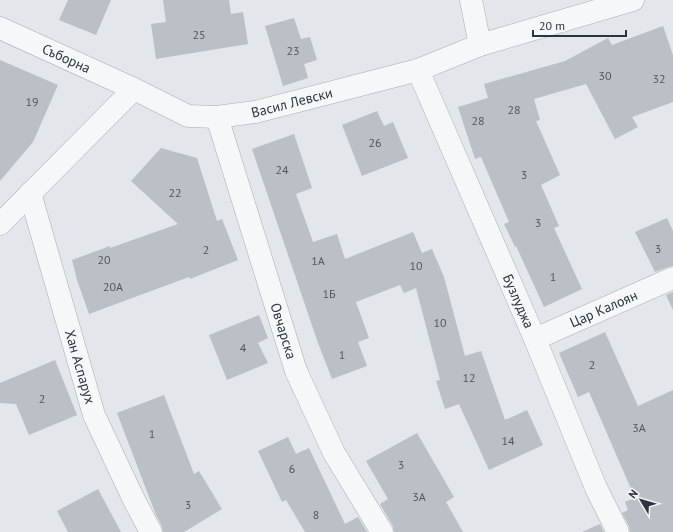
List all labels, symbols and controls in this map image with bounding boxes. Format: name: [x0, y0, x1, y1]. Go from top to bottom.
scale bar: [533, 12, 626, 38]
text: 20 m: [539, 18, 565, 33]
house number: 25: [192, 27, 206, 42]
street label: Съборна: [39, 39, 94, 77]
house number: 23: [286, 43, 300, 58]
house number: 30: [598, 68, 612, 83]
house number: 32: [652, 71, 666, 86]
street label: Васил Левски: [249, 83, 334, 122]
house number: 19: [25, 94, 39, 109]
house number: 28: [507, 102, 521, 117]
house number: 28: [471, 113, 485, 128]
house number: 26: [368, 135, 382, 150]
house number: 24: [275, 162, 289, 177]
house number: 3: [521, 167, 527, 182]
house number: 22: [168, 185, 182, 200]
house number: 3: [535, 215, 541, 230]
house number: 3: [655, 241, 661, 256]
house number: 2: [203, 242, 209, 257]
house number: 20: [97, 252, 111, 267]
house number: 1А: [311, 253, 325, 268]
house number: 10: [409, 258, 423, 273]
house number: 1: [550, 269, 556, 284]
street label: Бузлуджа: [499, 271, 538, 331]
house number: 20А: [103, 279, 123, 294]
house number: 1Б: [322, 286, 336, 301]
street label: Цар Калоян: [567, 286, 640, 332]
street label: Овчарска: [266, 301, 301, 361]
house number: 10: [433, 315, 447, 330]
street label: Хан Аспарух: [61, 328, 99, 406]
house number: 4: [240, 340, 247, 355]
house number: 1: [339, 347, 345, 362]
house number: 2: [589, 357, 595, 372]
house number: 12: [462, 370, 476, 385]
house number: 2: [39, 391, 45, 406]
house number: 3А: [632, 420, 646, 435]
house number: 1: [149, 426, 155, 441]
house number: 14: [501, 433, 515, 448]
house number: 3: [398, 457, 404, 472]
house number: 6: [289, 461, 295, 476]
north arrow: [621, 480, 661, 520]
text: N: [625, 487, 641, 501]
house number: 3А: [412, 489, 426, 504]
house number: 3: [185, 497, 191, 512]
house number: 8: [313, 507, 319, 522]

